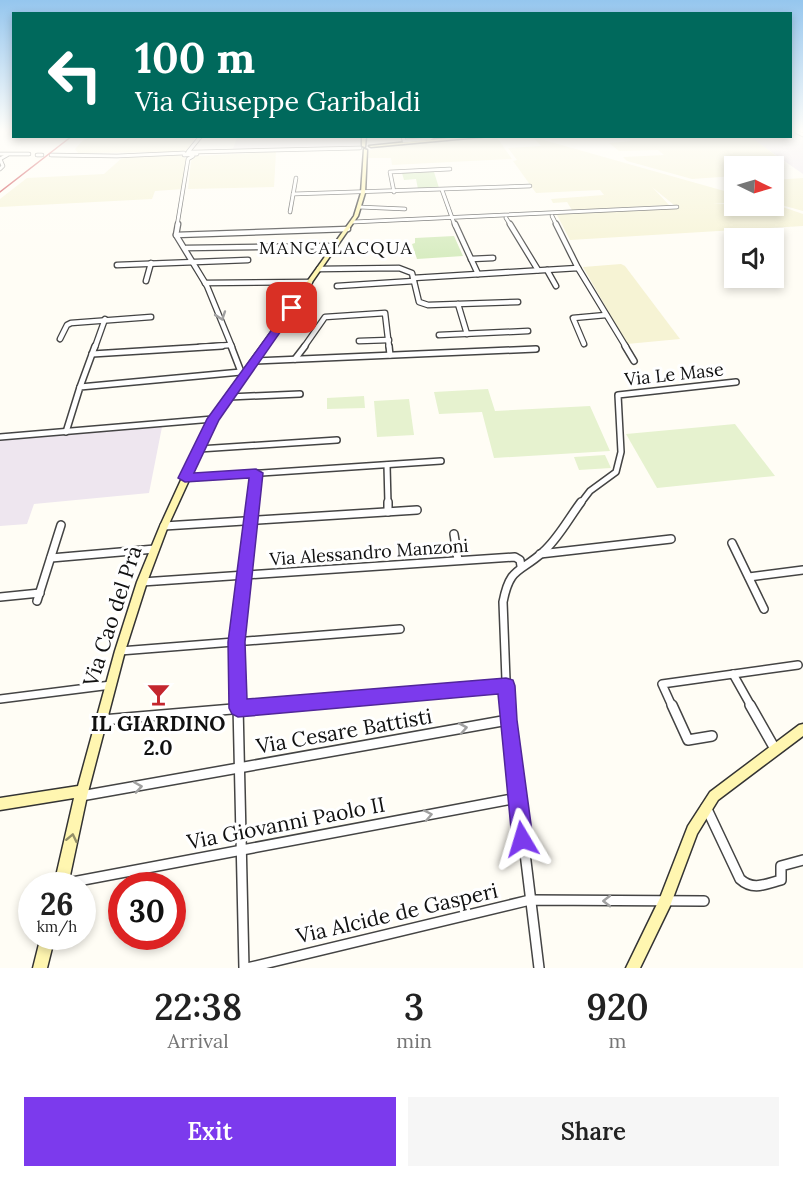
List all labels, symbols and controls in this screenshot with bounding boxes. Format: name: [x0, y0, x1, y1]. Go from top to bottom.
text: 100 m: [135, 31, 255, 85]
icon: left: [36, 36, 114, 114]
text: Via Giuseppe Garibaldi: [135, 84, 421, 118]
north arrow: [724, 156, 784, 216]
map controls: [724, 156, 784, 288]
button: sound: [724, 228, 784, 288]
district label: MANCALACQUA: [259, 236, 413, 259]
pin: [266, 282, 317, 333]
icon: arrive: [275, 291, 308, 324]
one-way arrow: [214, 310, 226, 321]
street label: Via Le Mase: [622, 357, 725, 391]
street label: Via Alessandro Manzoni: [268, 534, 469, 570]
street label: Via Cao del Prà: [76, 542, 148, 691]
bar icon: IL GIARDINO 2.0: [145, 682, 171, 708]
street label: Via Cesare Battisti: [253, 702, 434, 760]
place label: IL GIARDINO 2.0: [91, 710, 225, 761]
one-way arrow: [457, 722, 467, 735]
one-way arrow: [133, 781, 143, 794]
street label: Via Giovanni Paolo II: [184, 791, 387, 856]
position arrow: [490, 807, 554, 871]
one-way arrow: [423, 809, 433, 822]
one-way arrow: [64, 833, 77, 843]
speed limit sign: 30: [108, 872, 186, 950]
street label: Via Alcide de Gasperi: [293, 877, 500, 950]
text: 26: [40, 885, 74, 923]
one-way arrow: [602, 894, 611, 907]
text: km/h: [37, 917, 77, 936]
text: 22:38: [154, 984, 242, 1030]
text: 3: [404, 984, 424, 1030]
text: 920: [586, 984, 649, 1030]
text: Arrival: [168, 1028, 229, 1053]
text: min: [396, 1028, 432, 1053]
text: m: [609, 1028, 626, 1053]
button: Exit: [24, 1097, 396, 1166]
button: Share: [408, 1097, 779, 1166]

